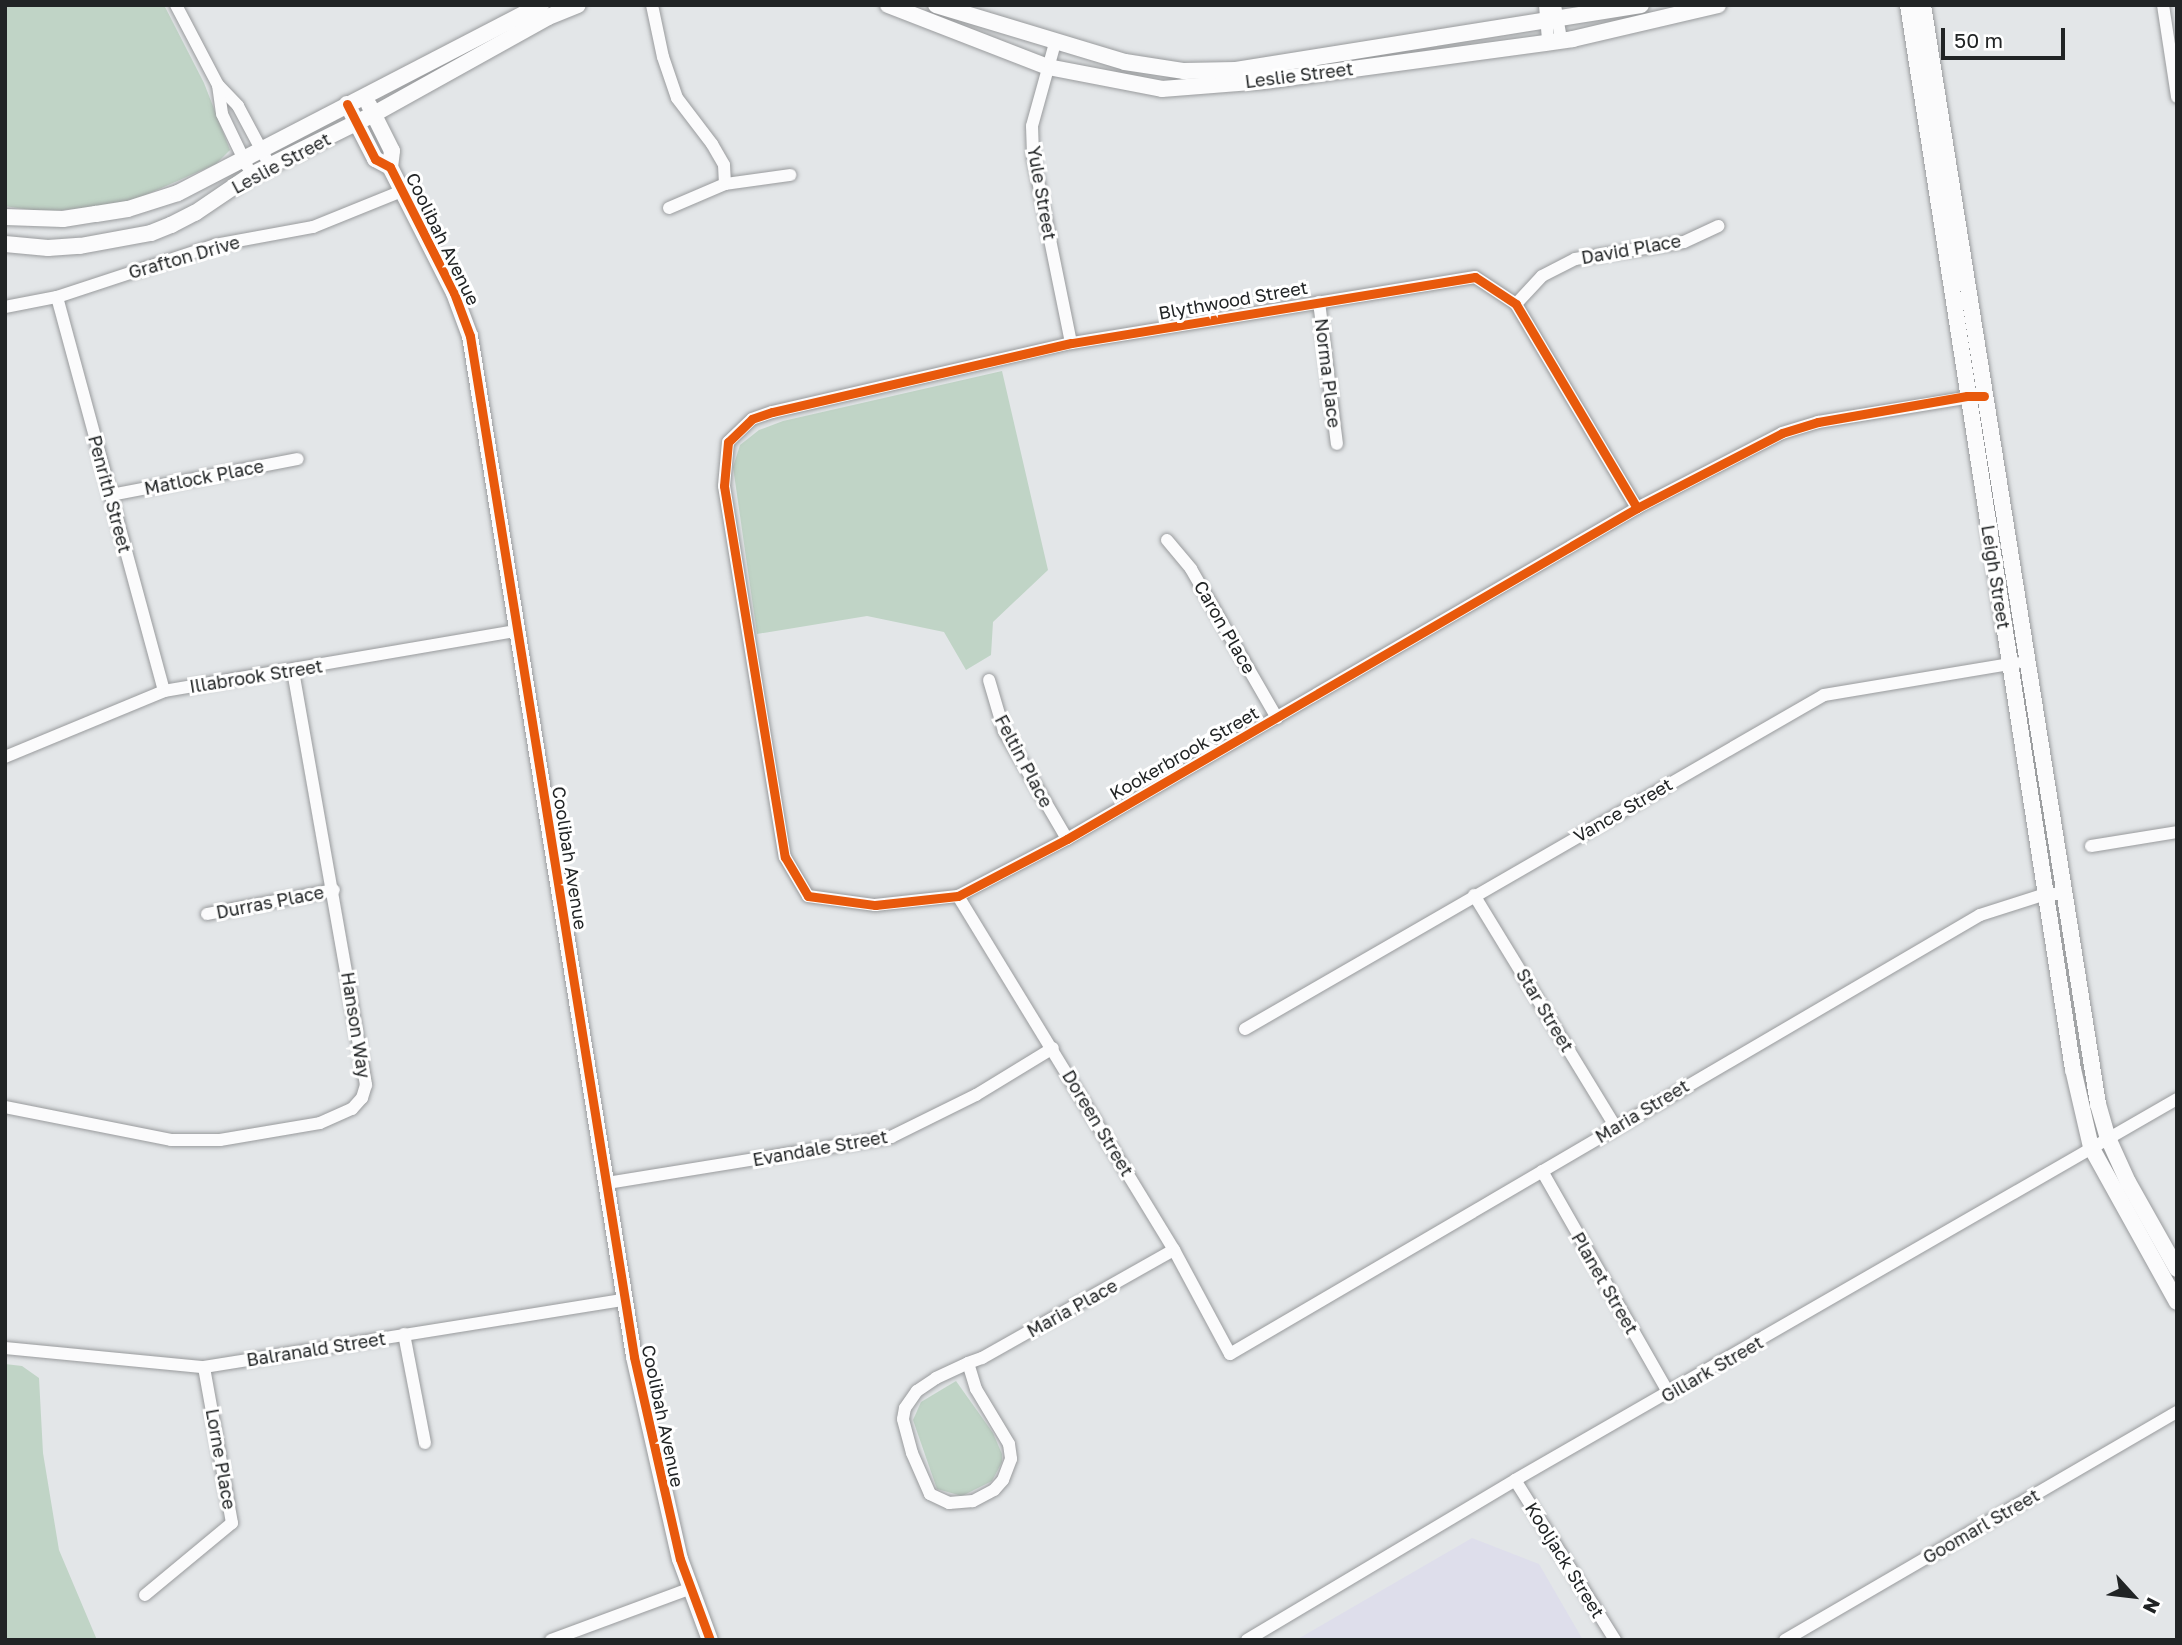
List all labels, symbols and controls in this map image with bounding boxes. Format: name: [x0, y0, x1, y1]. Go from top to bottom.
scale bar: [1944, 14, 2068, 58]
text: 50 m: [1954, 27, 2003, 53]
street label: Leslie Street: [1244, 58, 1354, 92]
street label: Leslie Street: [228, 128, 334, 198]
street label: Yule Street: [1023, 144, 1061, 242]
street label: Coolibah Avenue: [402, 169, 484, 309]
street label: David Place: [1579, 230, 1683, 268]
street label: Grafton Drive: [126, 231, 242, 283]
street label: Blythwood Street: [1157, 276, 1309, 324]
street label: Norma Place: [1311, 317, 1345, 429]
street label: Penrith Street: [84, 433, 136, 555]
street label: Matlock Place: [142, 455, 266, 499]
street label: Leigh Street: [1977, 523, 2015, 631]
street label: Caron Place: [1190, 577, 1260, 677]
street label: Illabrook Street: [188, 655, 324, 697]
street label: Kookerbrook Street: [1106, 702, 1262, 804]
street label: Feltin Place: [991, 711, 1057, 811]
street label: Vance Street: [1570, 773, 1676, 847]
street label: Coolibah Avenue: [548, 785, 592, 931]
street label: Durras Place: [214, 881, 326, 923]
street label: Star Street: [1512, 964, 1578, 1056]
street label: Hanson Way: [337, 970, 375, 1080]
street label: Doreen Street: [1058, 1066, 1138, 1180]
street label: Maria Street: [1591, 1075, 1693, 1147]
street label: Evandale Street: [751, 1126, 889, 1170]
street label: Planet Street: [1567, 1228, 1643, 1338]
street label: Maria Place: [1023, 1274, 1121, 1342]
street label: Balranald Street: [245, 1327, 387, 1371]
street label: Gillark Street: [1657, 1331, 1767, 1407]
street label: Coolibah Avenue: [637, 1343, 689, 1489]
street label: Lorne Place: [202, 1407, 240, 1511]
street label: Goomarl Street: [1919, 1484, 2043, 1568]
street label: Kooljack Street: [1521, 1498, 1609, 1622]
north arrow: [2098, 1561, 2168, 1631]
text: N: [2139, 1594, 2166, 1617]

